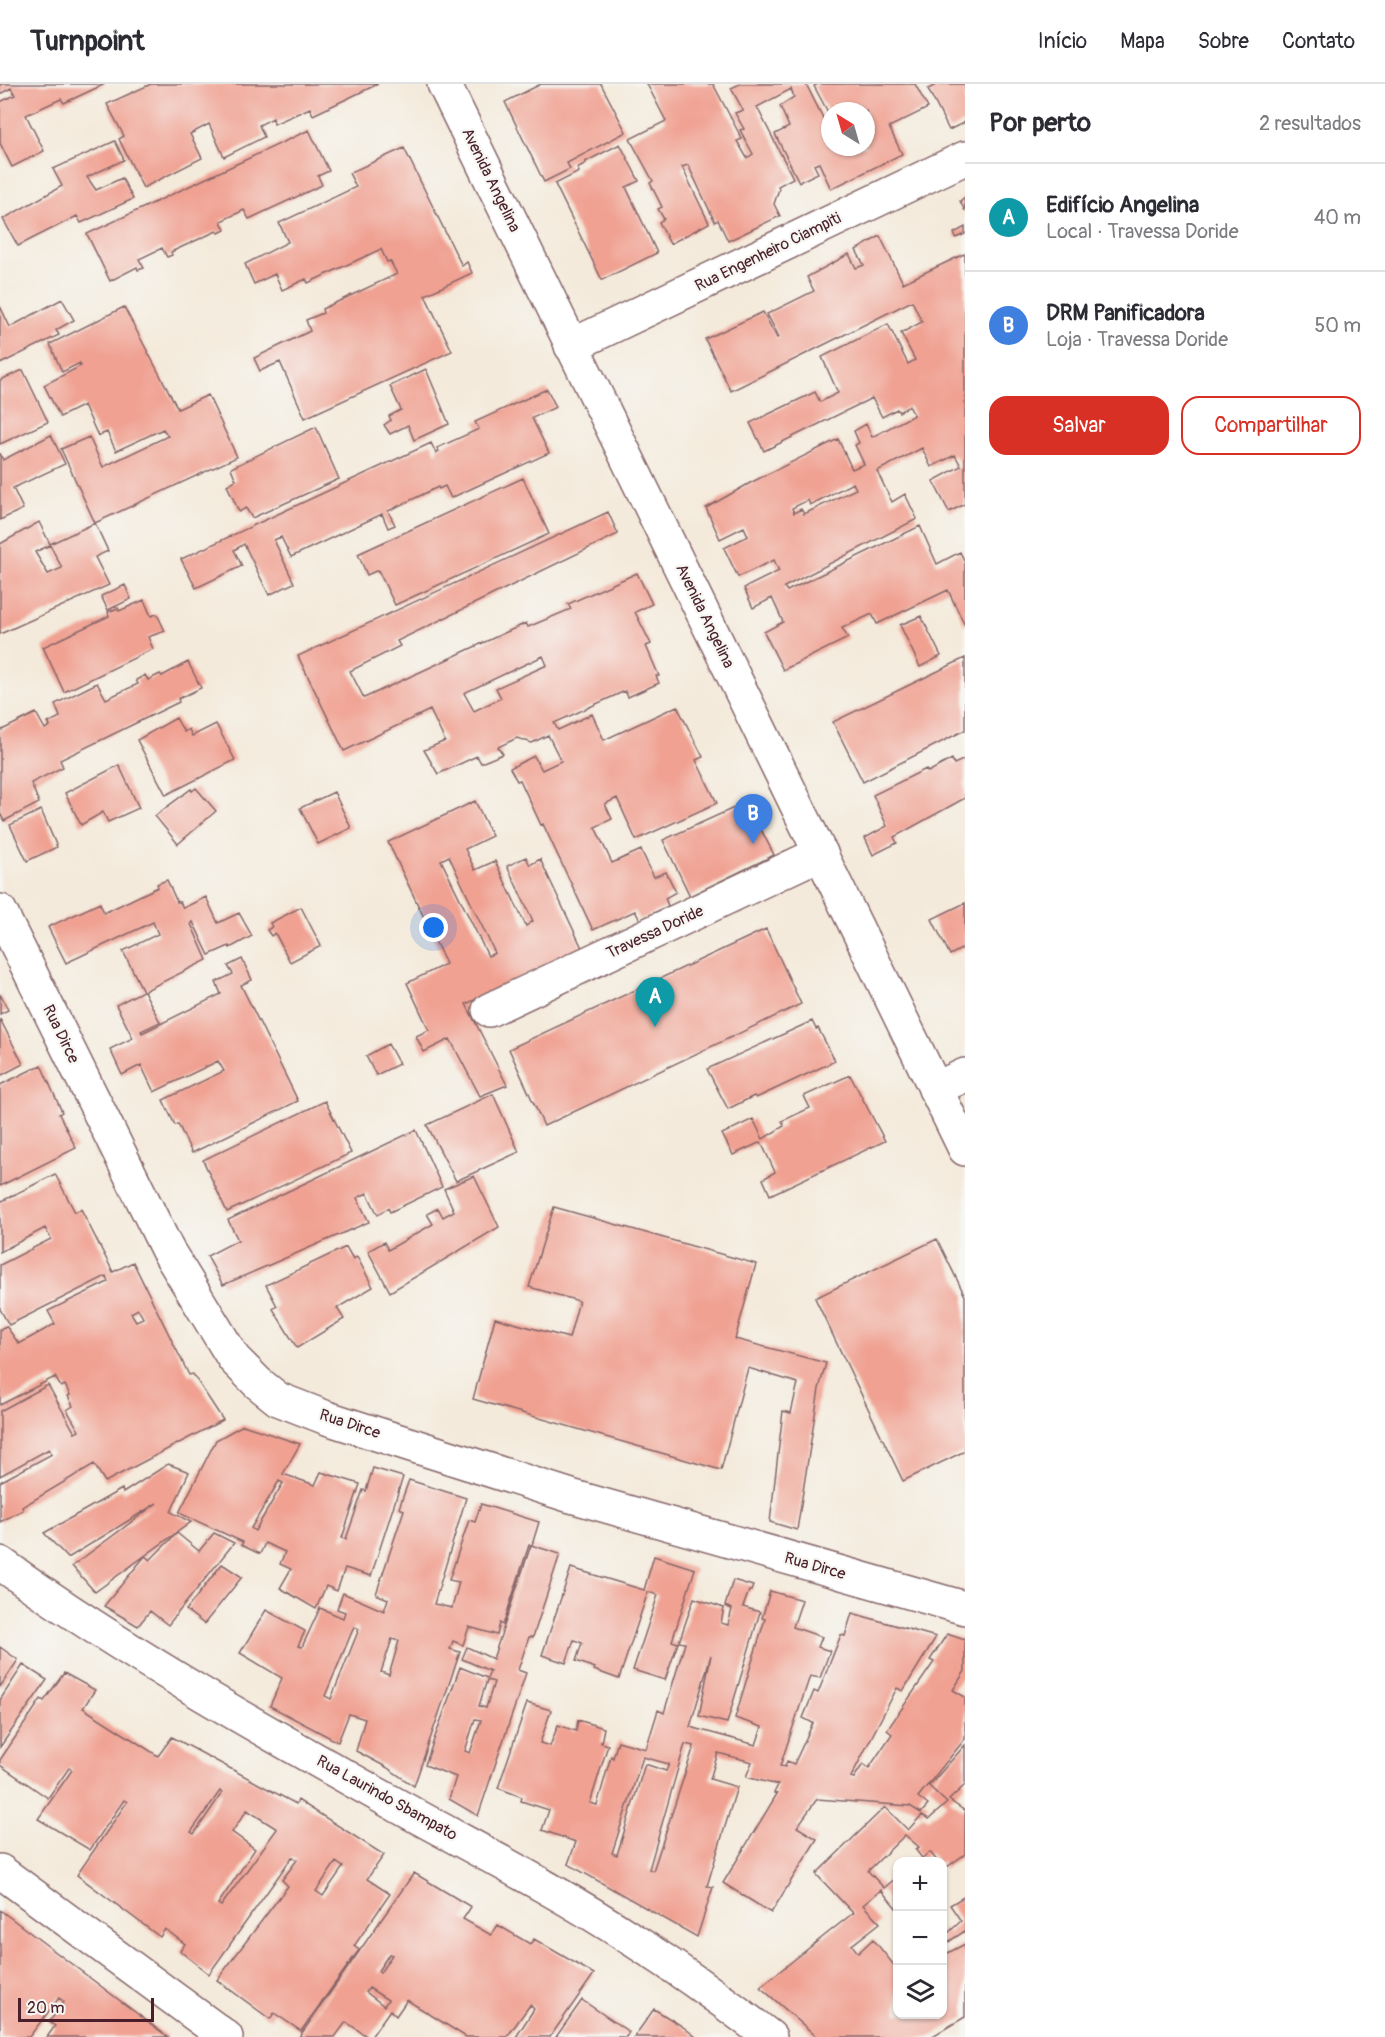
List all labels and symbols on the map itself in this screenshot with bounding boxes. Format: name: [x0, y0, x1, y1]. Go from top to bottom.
north arrow: [821, 102, 875, 156]
street label: Avenida Angelina: [457, 125, 525, 235]
street label: Rua Engenheiro Ciampiti: [692, 208, 844, 296]
street label: Avenida Angelina: [671, 561, 739, 671]
pin: B: [734, 794, 772, 844]
street label: Travessa Doride: [603, 901, 707, 963]
your location: [419, 913, 448, 942]
pin: A: [636, 978, 674, 1027]
street label: Rua Dirce: [38, 1001, 84, 1067]
street label: Rua Dirce: [317, 1405, 383, 1443]
street label: Rua Dirce: [782, 1548, 848, 1584]
street label: Rua Laurindo Sbampato: [313, 1751, 461, 1845]
scale bar: [18, 1995, 154, 2022]

